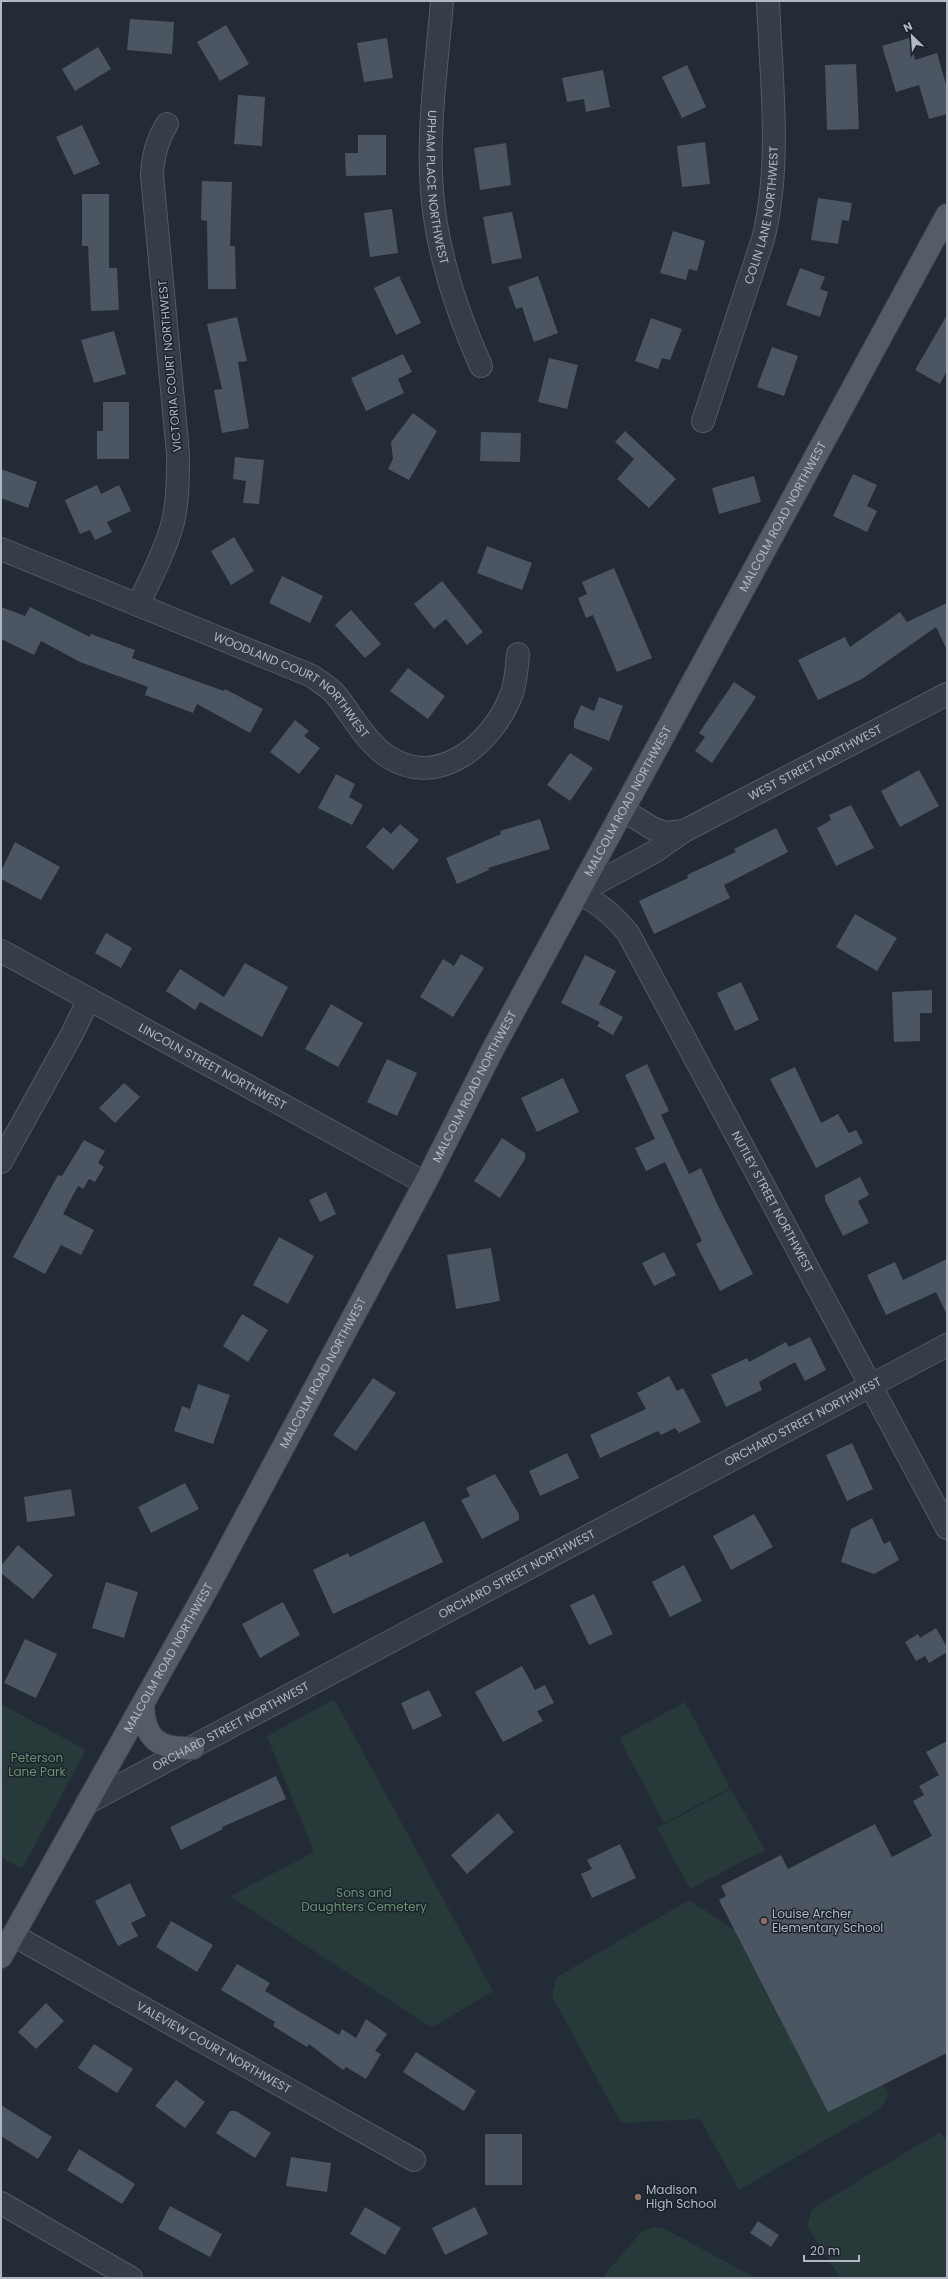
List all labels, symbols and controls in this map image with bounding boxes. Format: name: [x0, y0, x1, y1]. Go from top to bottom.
north arrow: [892, 16, 932, 56]
text: N: [901, 18, 915, 36]
street label: UPHAM PLACE NORTHWEST: [423, 109, 453, 266]
street label: COLIN LANE NORTHWEST: [740, 145, 782, 286]
street label: VICTORIA COURT NORTHWEST: [153, 279, 186, 453]
street label: MALCOLM ROAD NORTHWEST: [735, 438, 830, 595]
street label: WOODLAND COURT NORTHWEST: [211, 628, 374, 742]
street label: WEST STREET NORTHWEST: [745, 720, 885, 804]
street label: MALCOLM ROAD NORTHWEST: [580, 722, 676, 879]
street label: MALCOLM ROAD NORTHWEST: [428, 1007, 521, 1165]
street label: LINCOLN STREET NORTHWEST: [136, 1019, 290, 1114]
street label: NUTLEY STREET NORTHWEST: [728, 1128, 818, 1276]
street label: MALCOLM ROAD NORTHWEST: [275, 1294, 370, 1451]
street label: ORCHARD STREET NORTHWEST: [721, 1372, 885, 1470]
street label: ORCHARD STREET NORTHWEST: [435, 1525, 599, 1622]
street label: MALCOLM ROAD NORTHWEST: [119, 1579, 217, 1735]
street label: ORCHARD STREET NORTHWEST: [149, 1677, 313, 1775]
park label: Peterson Lane Park: [8, 1749, 66, 1780]
park label: Sons and Daughters Cemetery: [301, 1884, 427, 1915]
place label: Louise Archer Elementary School: [772, 1905, 883, 1936]
marker: Louise Archer Elementary School: [759, 1916, 769, 1926]
street label: VALEVIEW COURT NORTHWEST: [133, 1997, 295, 2098]
place label: Madison High School: [646, 2181, 717, 2212]
marker: Madison High School: [633, 2192, 643, 2202]
scale bar: [804, 2237, 859, 2263]
text: 20 m: [810, 2242, 840, 2259]

